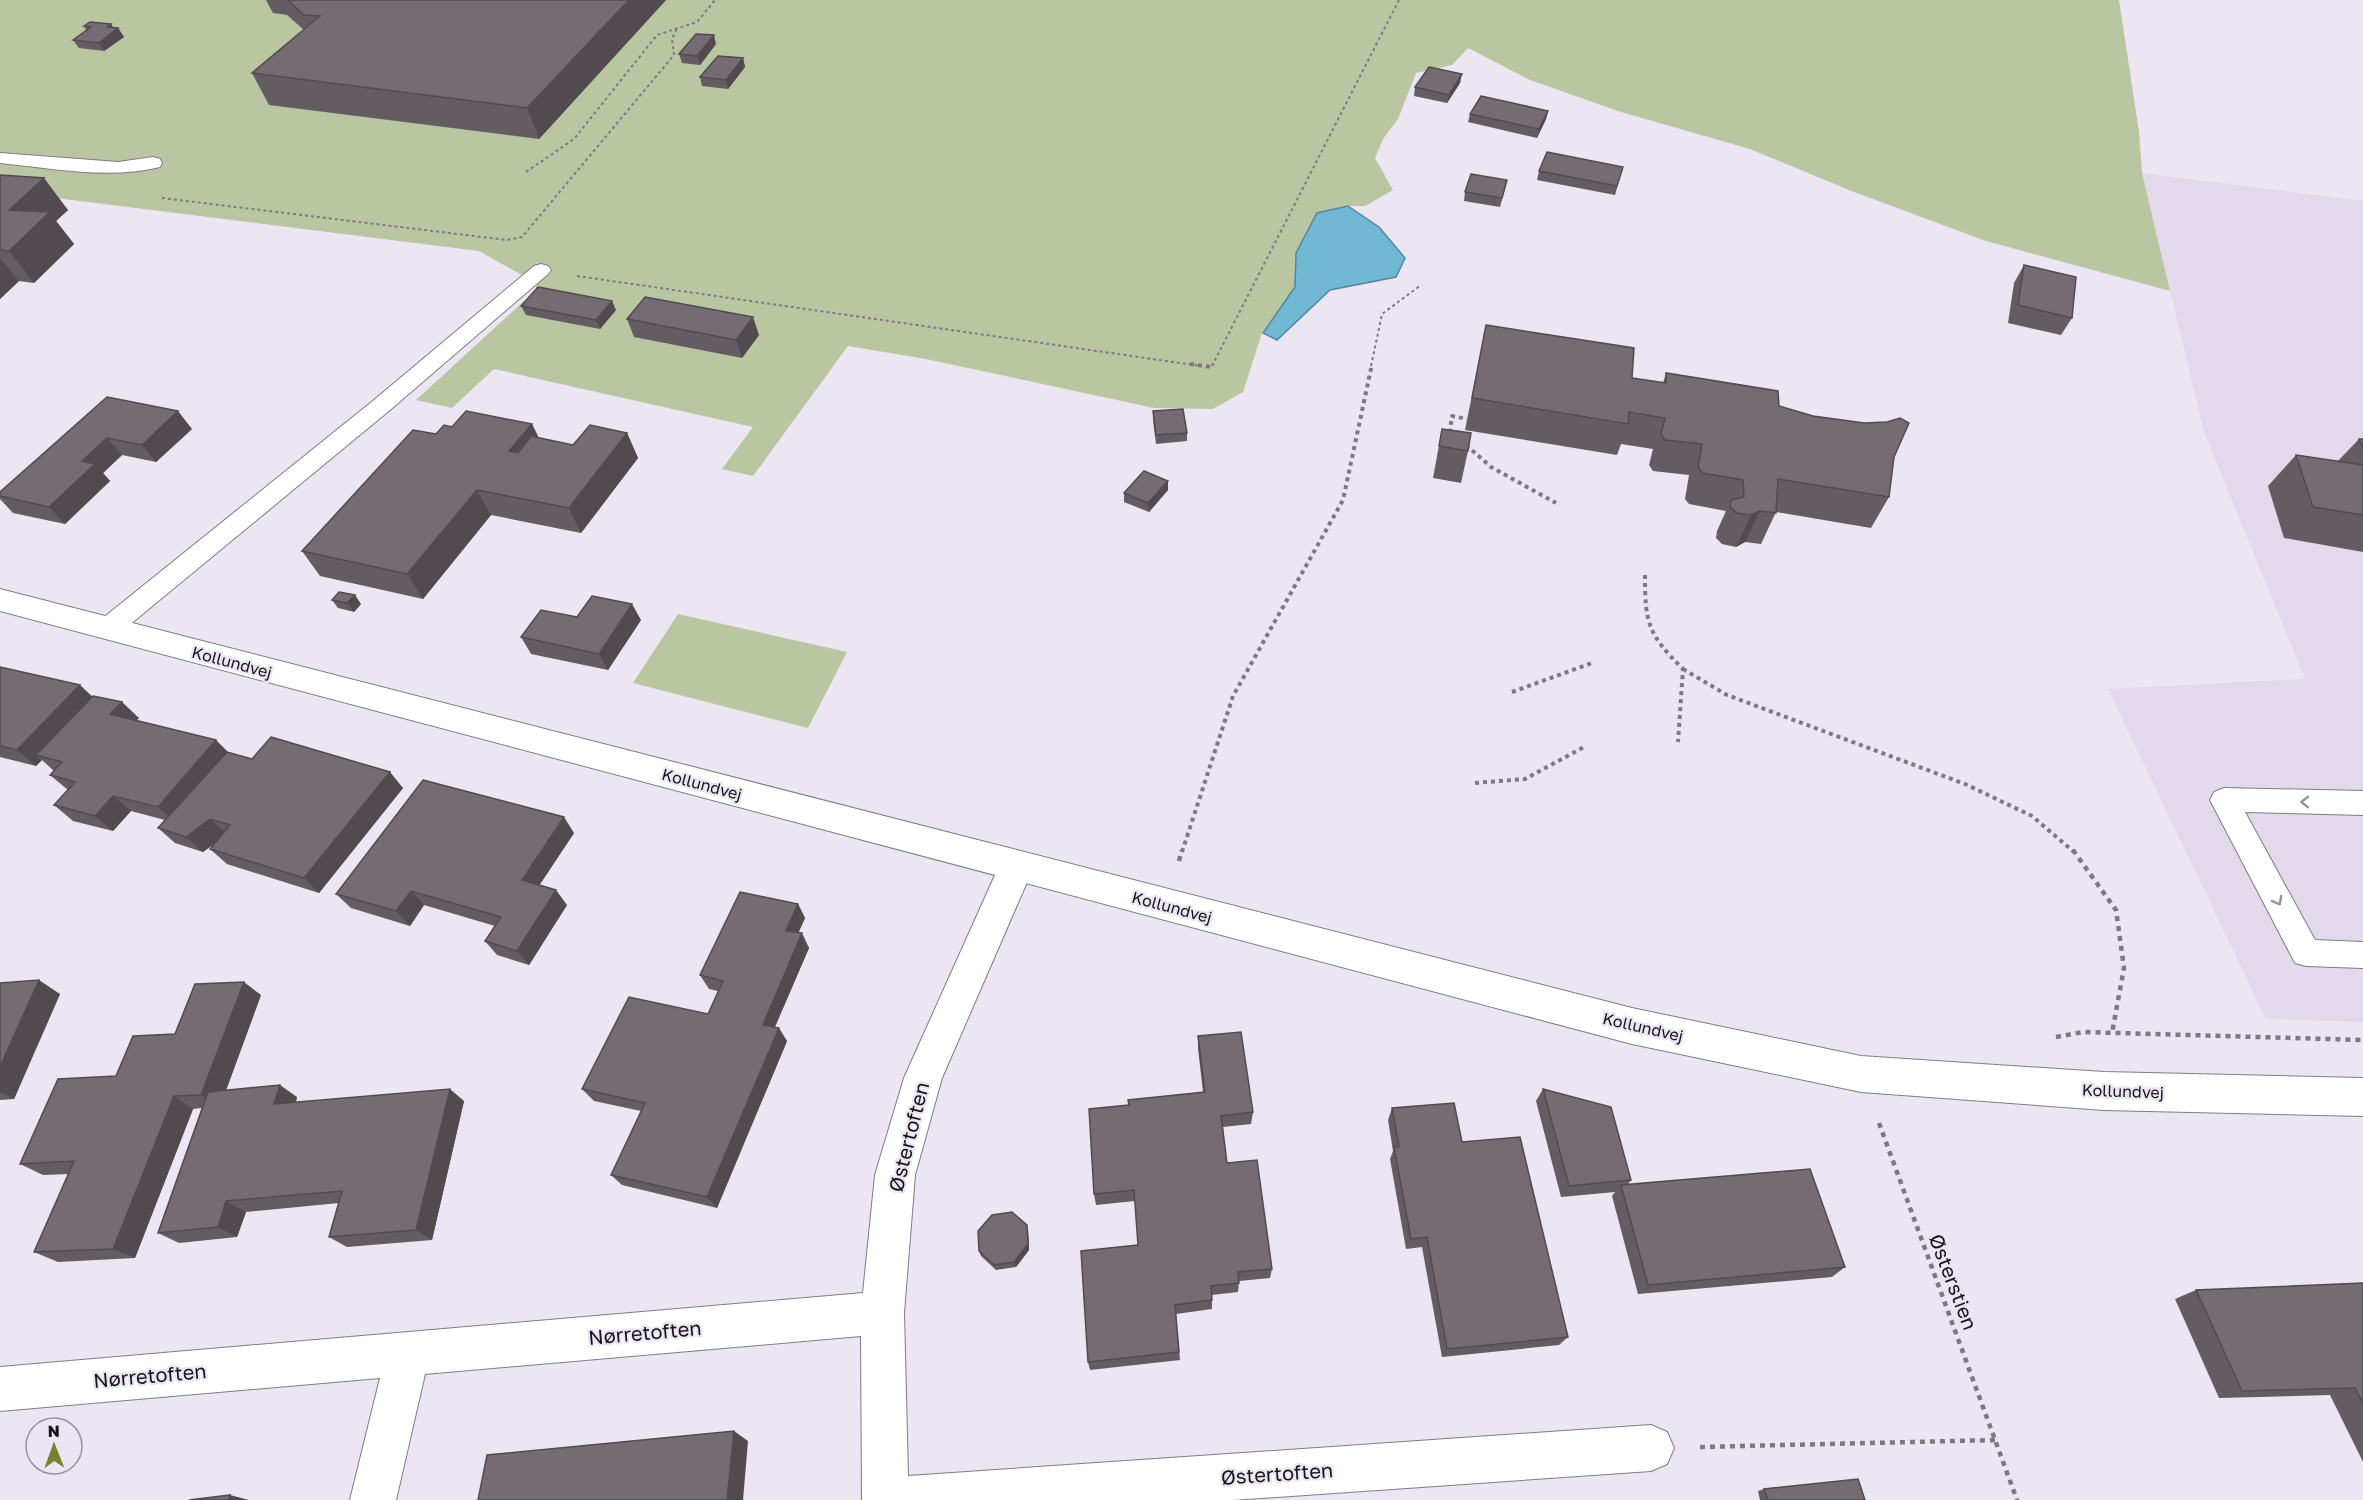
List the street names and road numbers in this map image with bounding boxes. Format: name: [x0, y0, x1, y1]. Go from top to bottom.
street label: Kollundvej: [190, 642, 274, 682]
street label: Kollundvej: [660, 764, 744, 804]
street label: Kollundvej: [1130, 887, 1214, 927]
street label: Kollundvej: [1601, 1008, 1685, 1046]
street label: Østertoften: [883, 1079, 933, 1194]
street label: Kollundvej: [2082, 1080, 2164, 1102]
street label: Østerstien: [1925, 1230, 1983, 1333]
street label: Nørretoften: [587, 1315, 702, 1349]
street label: Nørretoften: [92, 1358, 207, 1392]
street label: Østertoften: [1220, 1457, 1334, 1489]

